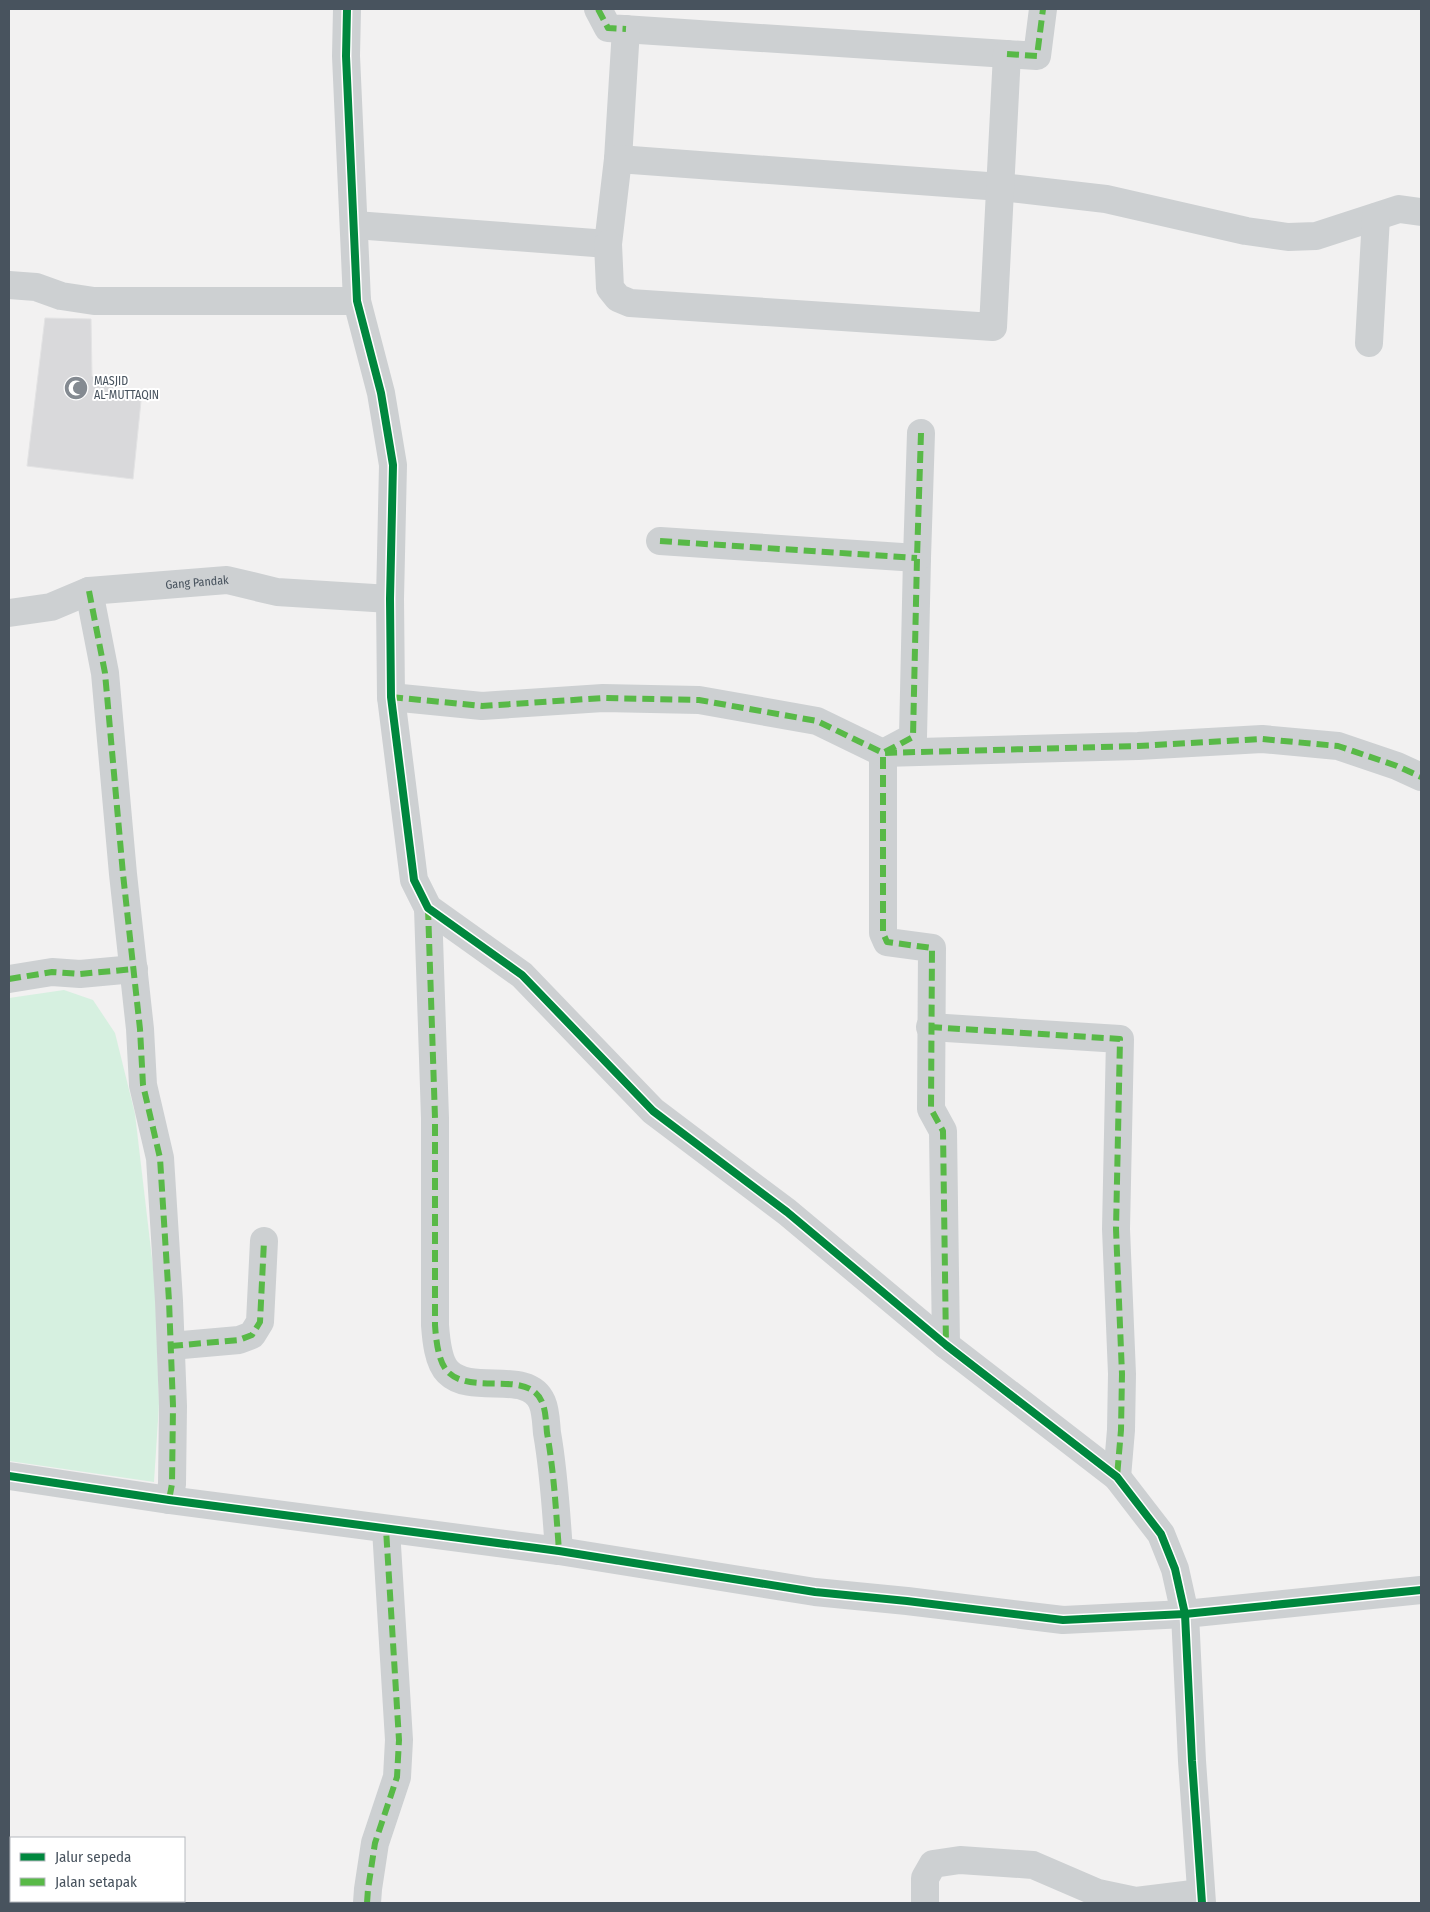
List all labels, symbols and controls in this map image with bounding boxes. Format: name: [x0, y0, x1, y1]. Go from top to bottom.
place label: MASJID AL-MUTTAQIN: [94, 374, 159, 402]
mosque icon: MASJID AL-MUTTAQIN: [63, 375, 89, 401]
street label: Gang Pandak: [165, 573, 230, 592]
legend: [10, 1837, 185, 1902]
text: Jalur sepeda: [55, 1848, 131, 1866]
text: Jalan setapak: [55, 1873, 137, 1891]

